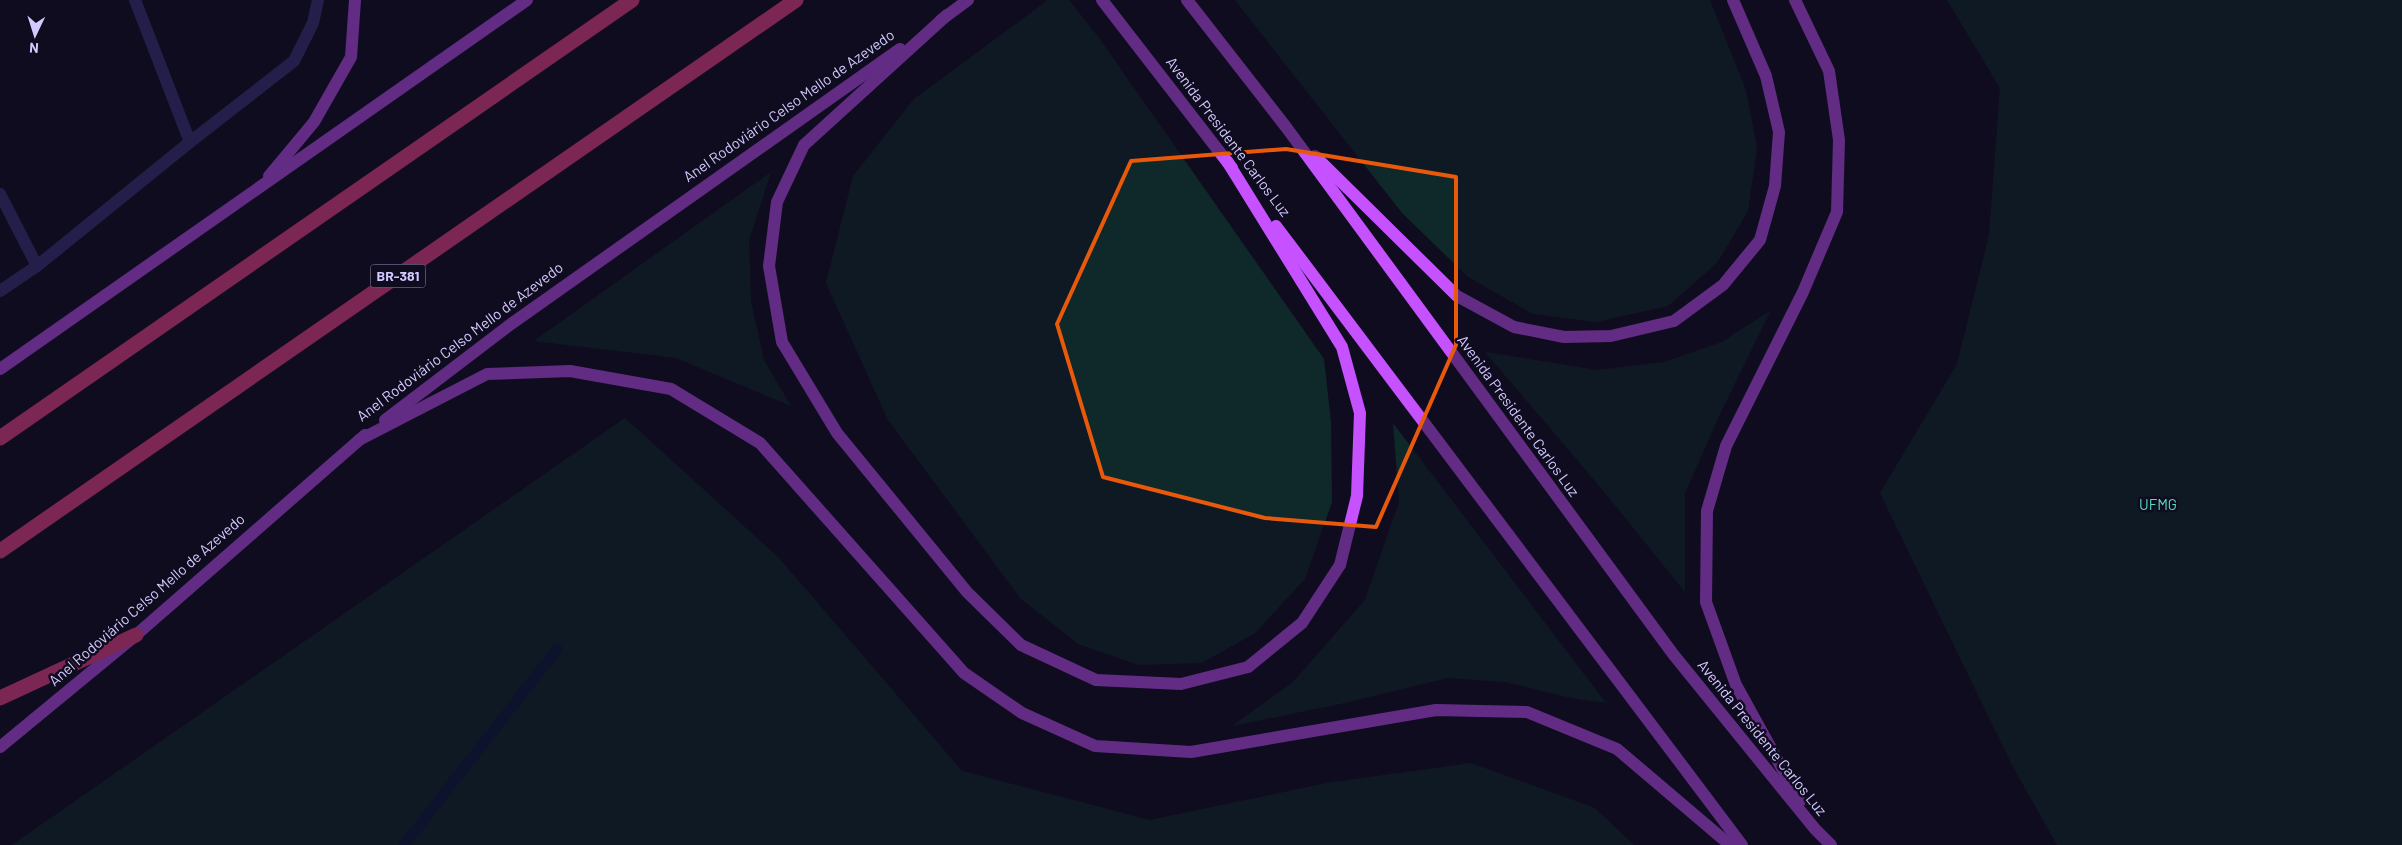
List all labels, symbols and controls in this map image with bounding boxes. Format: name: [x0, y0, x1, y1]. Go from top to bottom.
north arrow: [10, 10, 60, 60]
street label: Anel Rodoviário Celso Mello de Azevedo: [679, 25, 897, 185]
text: N: [29, 40, 39, 57]
street label: Avenida Presidente Carlos Luz: [1163, 53, 1295, 220]
street label: Anel Rodoviário Celso Mello de Azevedo: [353, 258, 566, 425]
road number: BR-381: [370, 264, 426, 288]
street label: Avenida Presidente Carlos Luz: [1454, 331, 1584, 500]
park label: UFMG: [2139, 495, 2177, 513]
street label: Anel Rodoviário Celso Mello de Azevedo: [45, 509, 248, 689]
street label: Avenida Presidente Carlos Luz: [1694, 656, 1831, 819]

